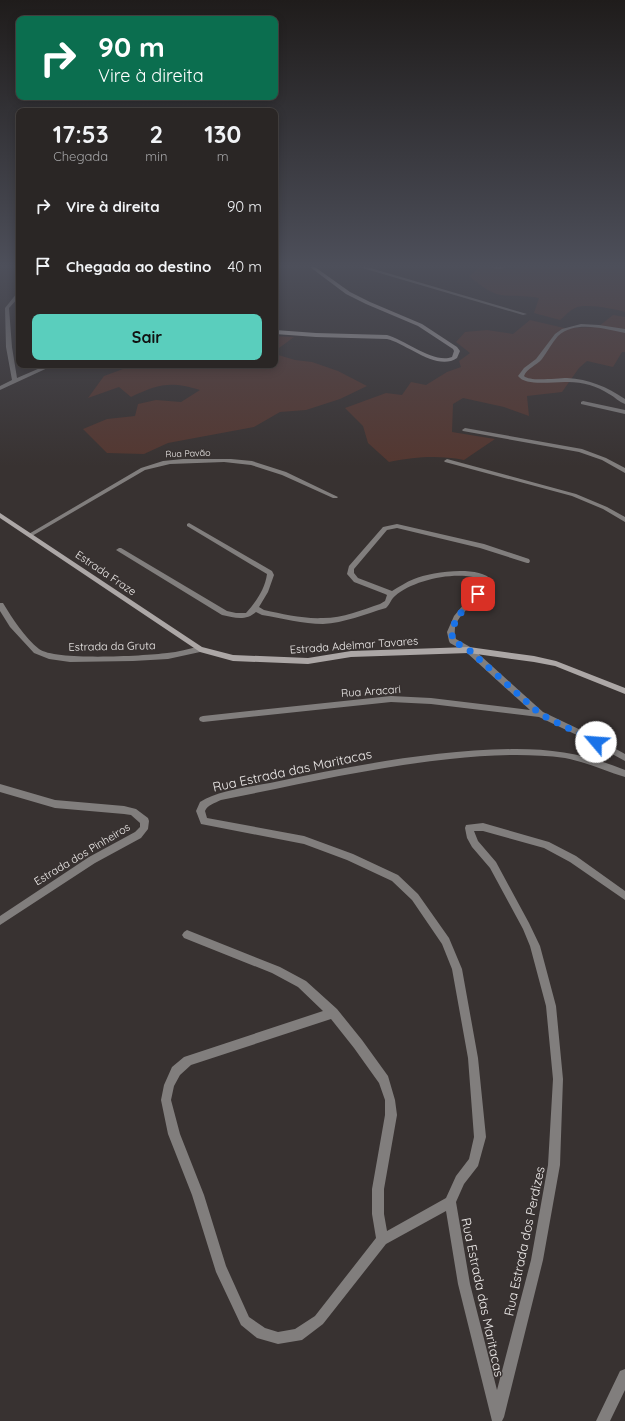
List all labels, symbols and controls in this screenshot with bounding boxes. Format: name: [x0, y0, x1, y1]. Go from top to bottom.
text: 90 m: [98, 29, 165, 64]
icon: right: [32, 32, 84, 84]
text: Vire à direita: [98, 64, 204, 87]
text: 17:53: [53, 119, 109, 149]
text: 2: [150, 119, 163, 149]
text: 130: [204, 119, 241, 149]
text: Chegada: [53, 148, 108, 164]
text: min: [145, 148, 167, 164]
text: m: [217, 148, 229, 164]
icon: right: [32, 195, 54, 217]
text: Vire à direita: [66, 197, 160, 216]
text: 90 m: [227, 197, 262, 216]
icon: arrive: [32, 255, 54, 277]
text: Chegada ao destino: [66, 257, 211, 276]
text: 40 m: [227, 257, 262, 276]
button: Sair: [32, 314, 262, 360]
street label: Rua Pavão: [165, 447, 211, 459]
street label: Estrada Fraze: [73, 547, 139, 599]
pin: [461, 577, 495, 611]
icon: arrive: [467, 583, 489, 605]
street label: Estrada Adelmar Tavares: [289, 634, 419, 656]
street label: Estrada da Gruta: [68, 638, 156, 654]
street label: Rua Aracari: [341, 682, 401, 700]
position arrow: [575, 721, 617, 763]
street label: Rua Estrada das Maritacas: [211, 745, 373, 795]
street label: Estrada dos Pinheiros: [31, 820, 133, 888]
street label: Rua Estrada dos Perdizes: [500, 1165, 548, 1317]
street label: Rua Estrada das Maritacas: [458, 1216, 508, 1378]

